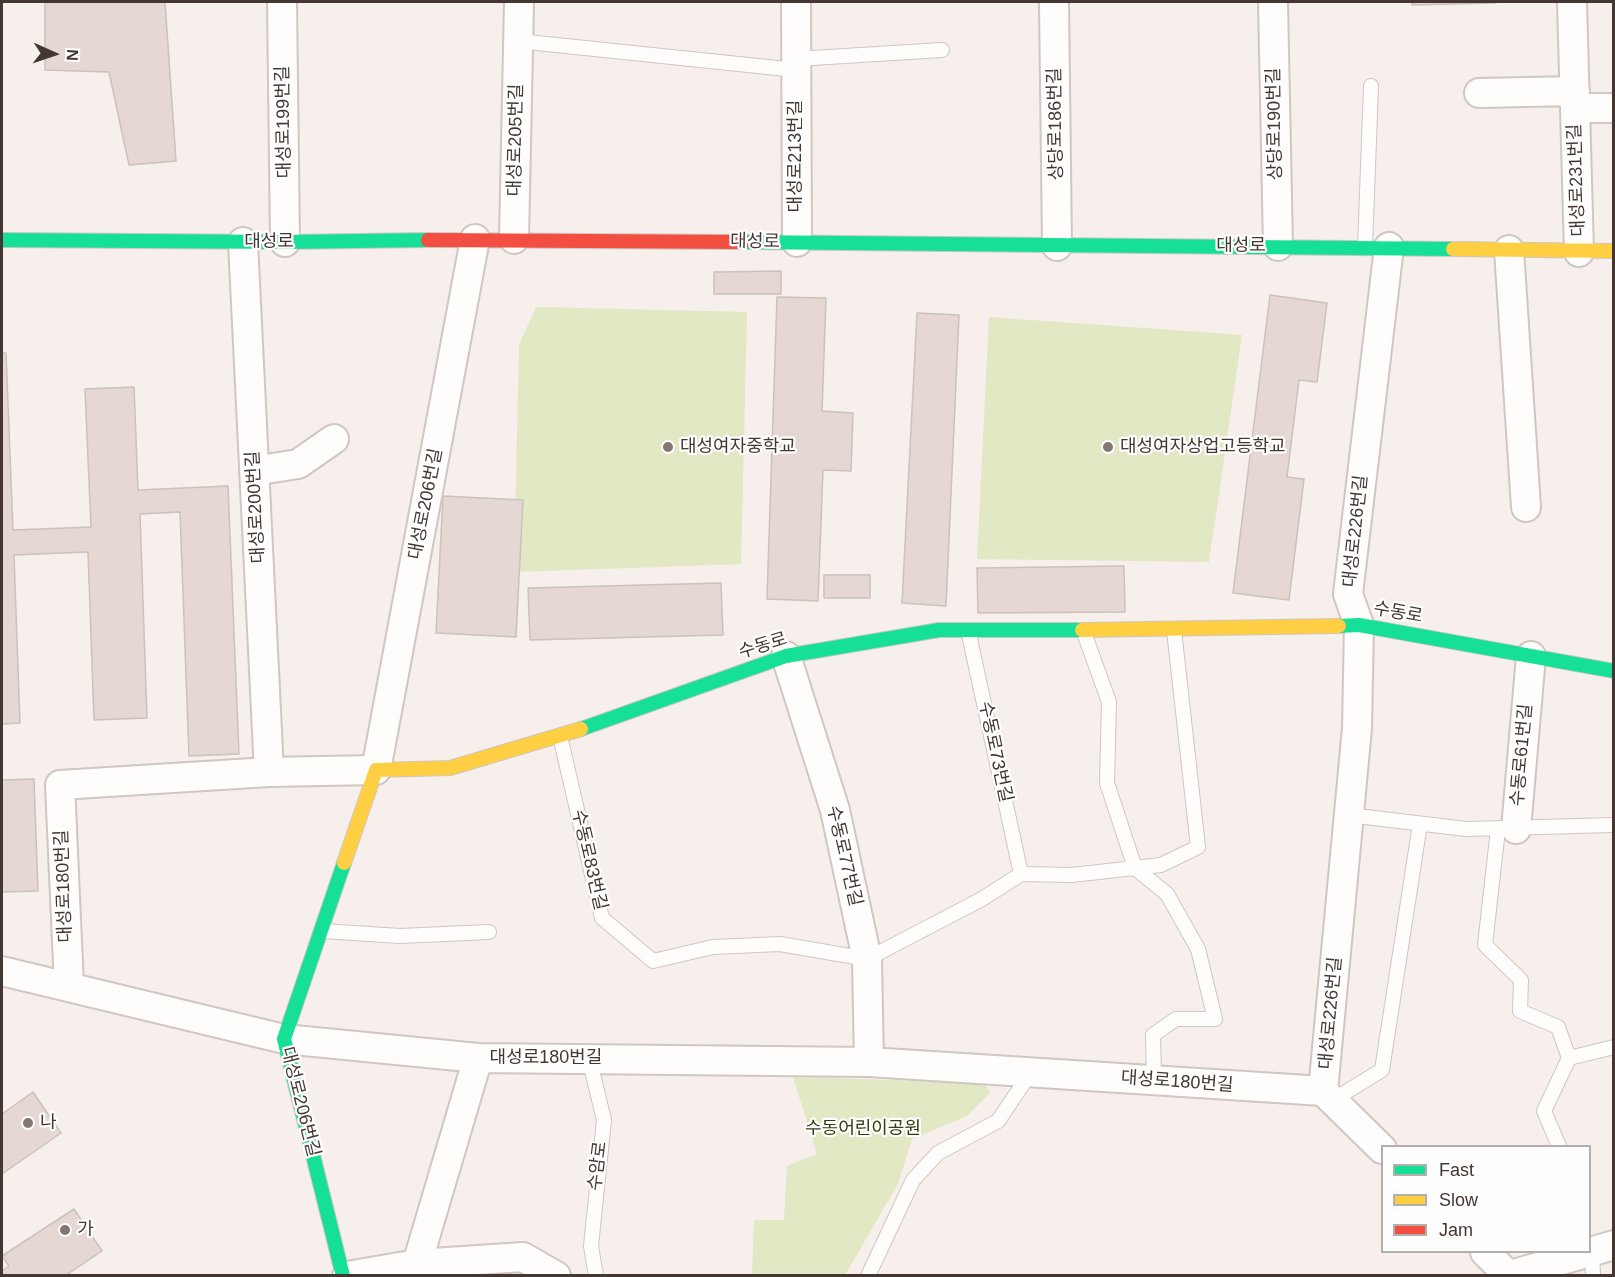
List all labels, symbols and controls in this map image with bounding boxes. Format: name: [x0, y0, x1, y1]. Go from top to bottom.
north arrow: [24, 24, 84, 84]
text: N: [64, 49, 81, 61]
street label: 대성로199번길: [272, 65, 296, 179]
street label: 상당로186번길: [1044, 67, 1068, 181]
street label: 상당로190번길: [1263, 67, 1287, 181]
street label: 대성로205번길: [504, 83, 528, 197]
street label: 대성로213번길: [785, 100, 807, 212]
street label: 대성로231번길: [1564, 123, 1590, 237]
street label: 대성로: [244, 231, 294, 253]
street label: 대성로: [730, 231, 780, 253]
street label: 대성로: [1216, 235, 1266, 257]
place label: 대성여자중학교: [680, 436, 796, 458]
place label: 대성여자상업고등학교: [1120, 436, 1286, 458]
marker: 대성여자중학교: [661, 440, 675, 454]
marker: 대성여자상업고등학교: [1101, 440, 1115, 454]
street label: 대성로206번길: [405, 447, 447, 561]
street label: 대성로200번길: [242, 450, 270, 564]
street label: 대성로226번길: [1339, 474, 1373, 588]
street label: 수동로: [1372, 598, 1424, 628]
street label: 수동로: [736, 628, 790, 664]
street label: 수동로73번길: [974, 699, 1016, 805]
street label: 수동로61번길: [1507, 703, 1537, 807]
street label: 수동로77번길: [822, 803, 866, 909]
street label: 수동로83번길: [567, 807, 611, 913]
street label: 대성로180번길: [51, 829, 77, 943]
street label: 대성로226번길: [1315, 956, 1347, 1070]
street label: 대성로206번길: [276, 1045, 324, 1159]
street label: 대성로180번길: [490, 1047, 602, 1069]
street label: 대성로180번길: [1120, 1067, 1234, 1097]
place label: 나: [40, 1112, 57, 1134]
marker: 나: [21, 1116, 35, 1130]
park label: 수동어린이공원: [805, 1118, 921, 1140]
street label: 수암로: [584, 1140, 612, 1192]
legend: [1381, 1145, 1591, 1253]
text: Fast: [1439, 1160, 1474, 1180]
text: Slow: [1439, 1190, 1478, 1210]
place label: 가: [77, 1219, 94, 1241]
text: Jam: [1439, 1220, 1473, 1240]
marker: 가: [58, 1223, 72, 1237]

